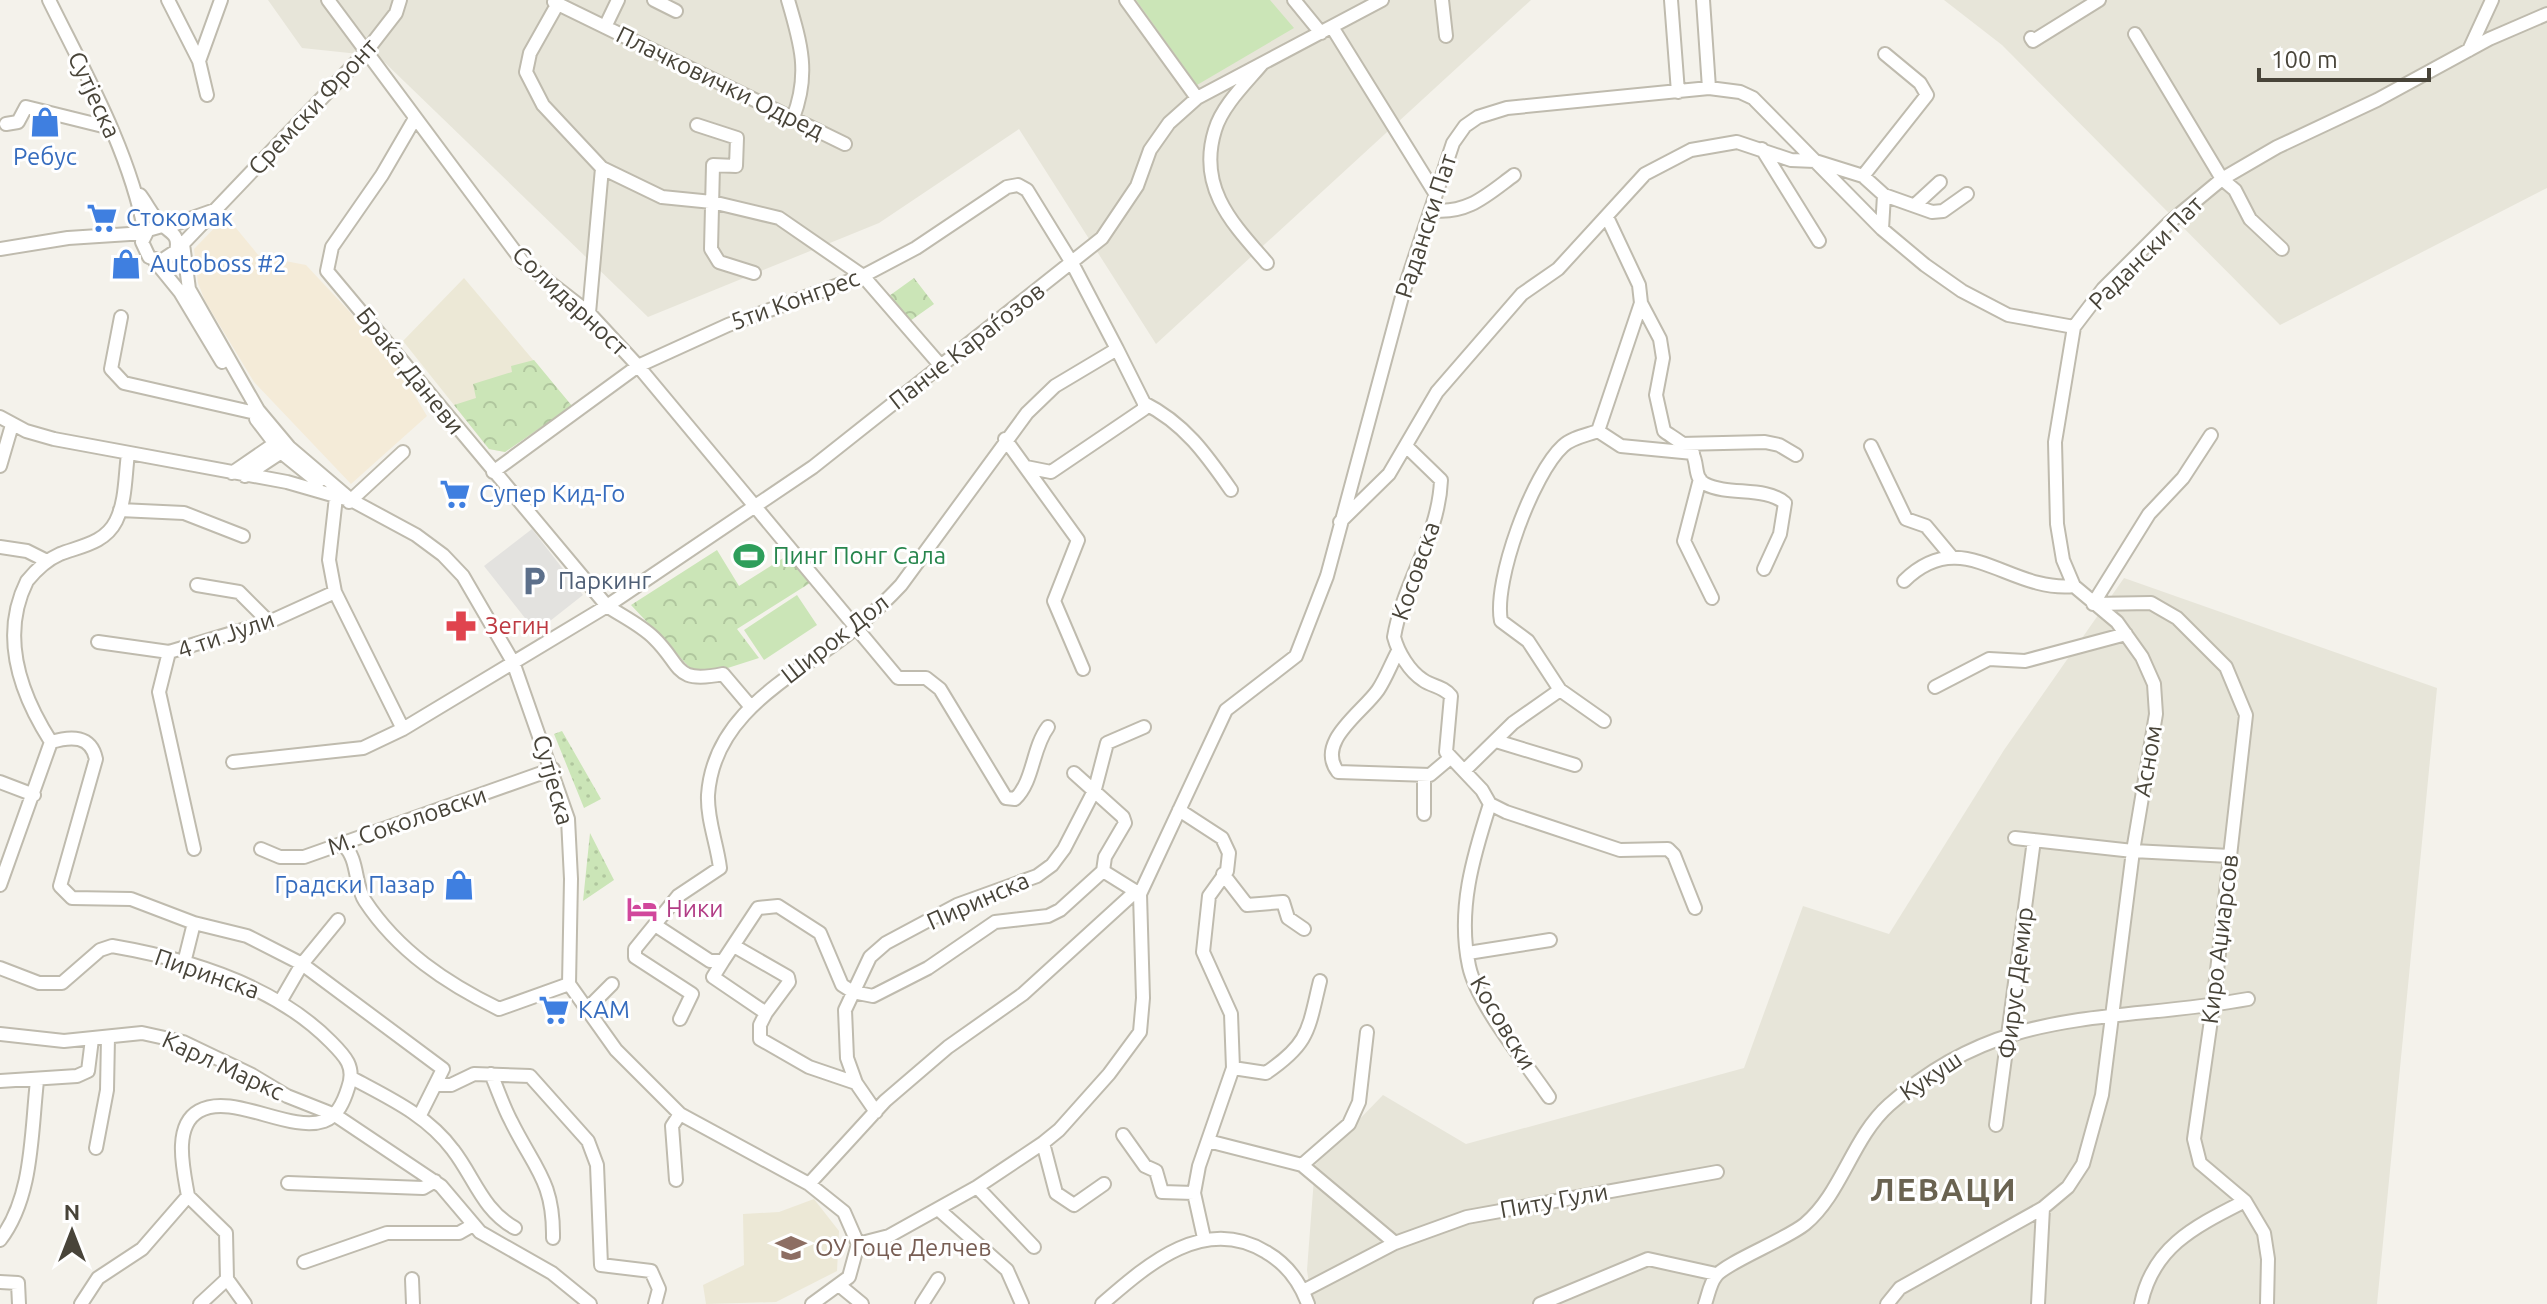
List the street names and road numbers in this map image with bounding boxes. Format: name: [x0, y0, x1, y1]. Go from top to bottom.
street label: Плачковички Одред: [612, 21, 828, 145]
street label: Сремски Фронт: [243, 33, 383, 180]
street label: Сутјеска: [63, 47, 126, 142]
street label: Радански Пат: [1390, 150, 1462, 301]
street label: Радански Пат: [2083, 190, 2208, 315]
street label: Солидарност: [507, 240, 634, 361]
street label: 5ти Конгрес: [727, 264, 863, 335]
street label: Панче Караѓозов: [884, 277, 1050, 415]
street label: Браќа Даневи: [351, 302, 470, 439]
street label: Косовска: [1386, 518, 1445, 624]
street label: Широк Дол: [776, 588, 894, 689]
street label: 4 ти Јули: [174, 605, 278, 664]
street label: Асном: [2128, 723, 2167, 799]
street label: Сутјеска: [528, 732, 579, 828]
street label: М. Соколовски: [324, 781, 490, 860]
street label: Киро Аџиарсов: [2196, 853, 2243, 1025]
street label: Пиринска: [923, 866, 1033, 935]
street label: Фирус Демир: [1993, 905, 2038, 1060]
street label: Пиринска: [151, 943, 263, 1004]
street label: Косовски: [1465, 971, 1542, 1074]
street label: Карл Маркс: [158, 1026, 288, 1105]
street label: Кукуш: [1895, 1045, 1967, 1106]
street label: Питу Гули: [1498, 1178, 1610, 1223]

